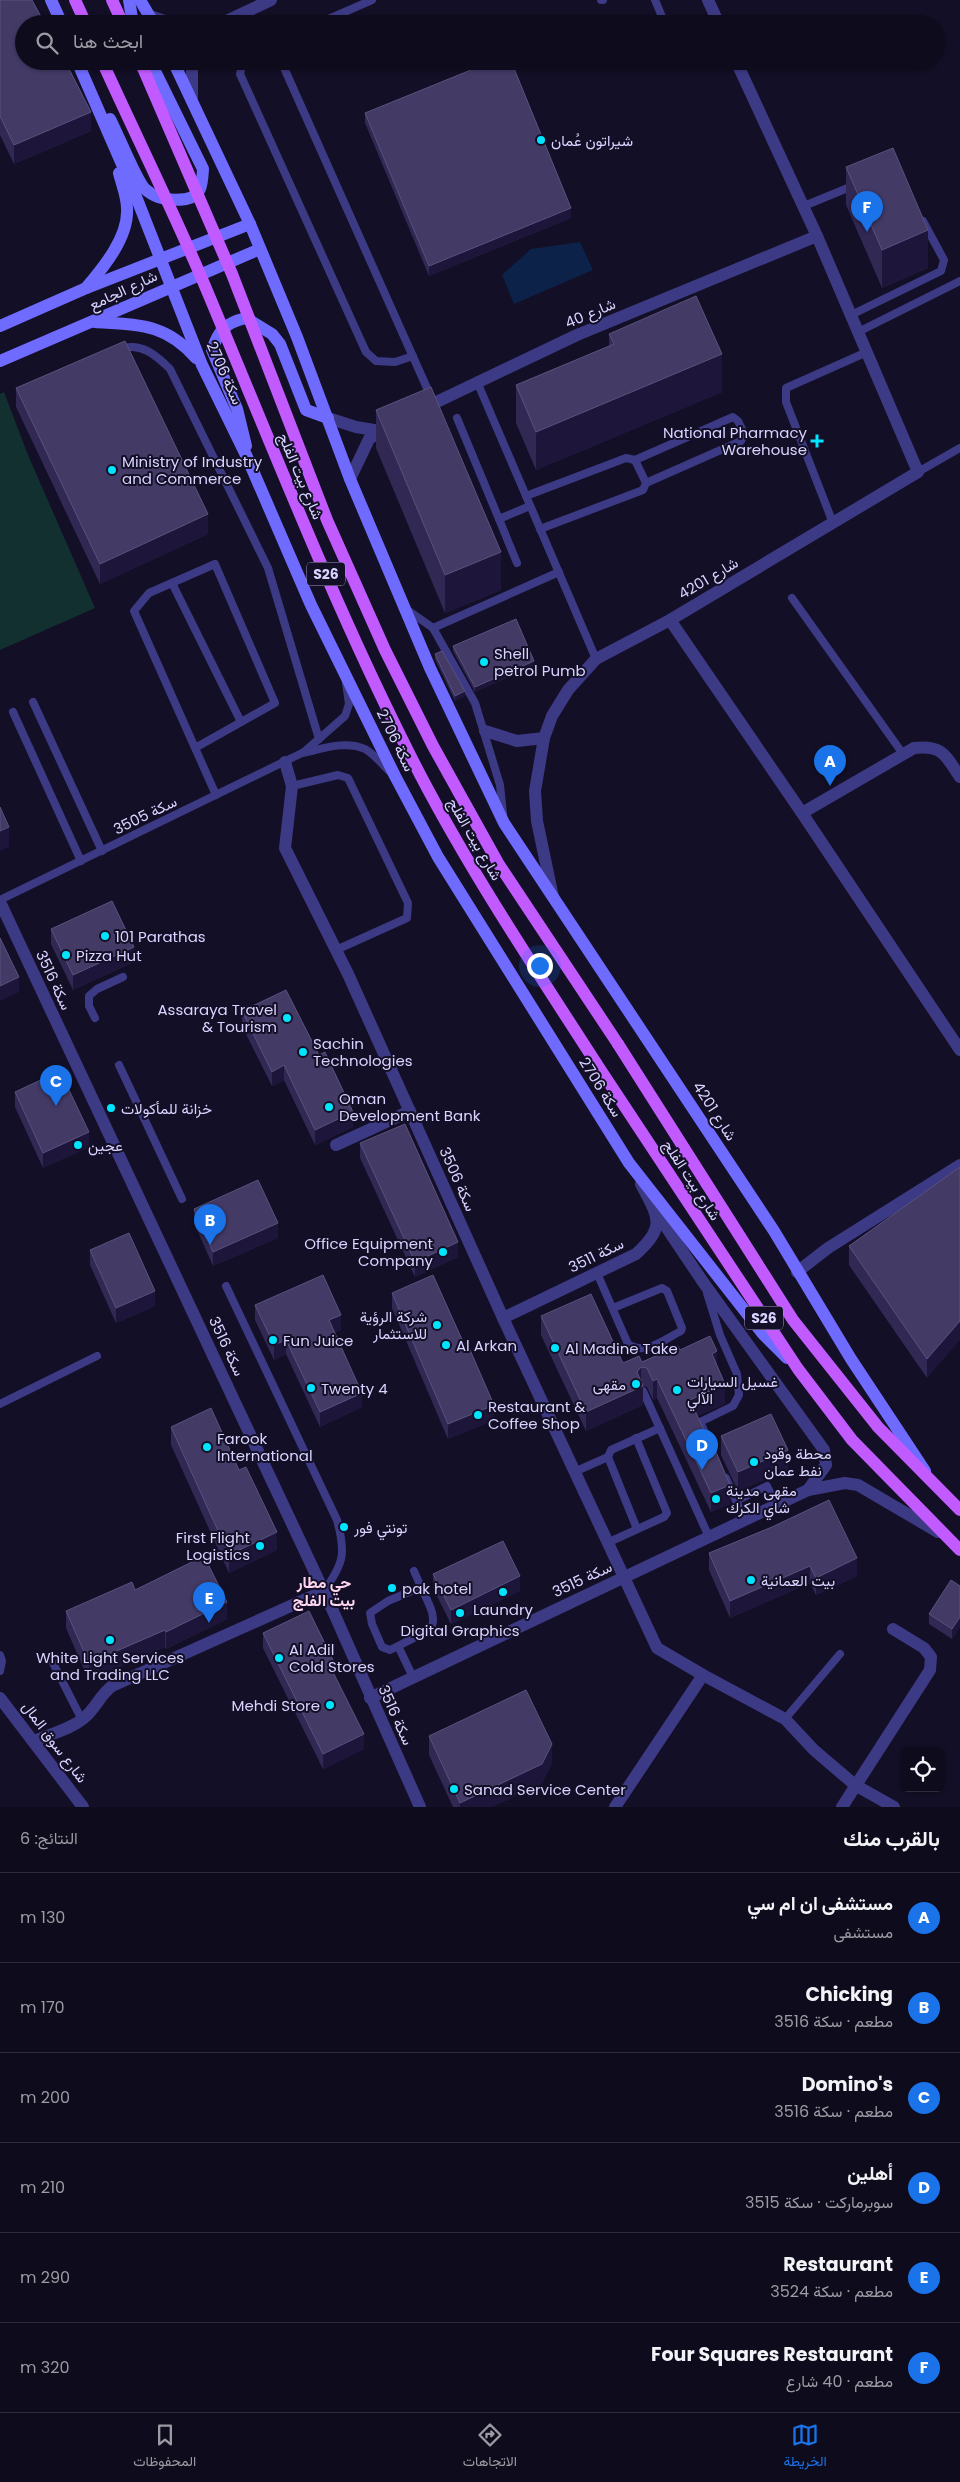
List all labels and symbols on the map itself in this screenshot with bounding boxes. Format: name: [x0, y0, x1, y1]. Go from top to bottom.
place label: شيراتون عُمان: [551, 130, 633, 151]
marker: شيراتون عُمان: [535, 134, 547, 146]
pin: F: [851, 191, 883, 232]
street label: شارع الجامع: [85, 265, 161, 316]
street label: 40 شارع: [561, 293, 619, 334]
street label: سكة 2706: [202, 338, 248, 408]
place label: National Pharmacy Warehouse: [663, 422, 808, 460]
street label: شارع بيت الفلج: [272, 429, 329, 523]
marker: National Pharmacy Warehouse: [811, 435, 823, 447]
place label: Ministry of Industry and Commerce: [122, 451, 263, 489]
marker: Ministry of Industry and Commerce: [106, 464, 118, 476]
street label: شارع 4201: [674, 552, 743, 605]
road number: S26: [307, 562, 345, 586]
place label: Shell petrol Pumb: [494, 643, 586, 681]
marker: Shell petrol Pumb: [478, 656, 490, 668]
street label: سكة 2706: [372, 705, 420, 775]
pin: A: [814, 745, 846, 786]
street label: سكة 3505: [110, 791, 180, 839]
street label: شارع بيت الفلج: [442, 794, 507, 885]
place label: 101 Parathas: [115, 926, 206, 947]
marker: 101 Parathas: [99, 930, 111, 942]
place label: Pizza Hut: [76, 945, 142, 966]
street label: سكة 3516: [31, 947, 77, 1014]
marker: Pizza Hut: [60, 949, 72, 961]
your location: [527, 953, 553, 979]
place label: Assaraya Travel & Tourism: [158, 999, 277, 1037]
marker: Assaraya Travel & Tourism: [281, 1012, 293, 1024]
place label: Sachin Technologies: [313, 1033, 413, 1071]
marker: Sachin Technologies: [297, 1046, 309, 1058]
street label: سكة 2706: [574, 1053, 628, 1121]
pin: C: [40, 1065, 72, 1106]
street label: شارع 4201: [687, 1077, 742, 1145]
place label: Oman Development Bank: [339, 1088, 481, 1126]
place label: خزانة للمأكولات: [121, 1098, 212, 1119]
marker: Oman Development Bank: [323, 1101, 335, 1113]
marker: خزانة للمأكولات: [105, 1102, 117, 1114]
place label: عجين: [88, 1135, 123, 1156]
street label: شارع بيت الفلج: [657, 1136, 726, 1225]
marker: عجين: [72, 1139, 84, 1151]
street label: سكة 3506: [434, 1143, 482, 1215]
pin: B: [194, 1204, 226, 1245]
place label: Office Equipment Company: [304, 1233, 434, 1271]
street label: سكة 3511: [565, 1233, 627, 1277]
marker: Office Equipment Company: [437, 1246, 449, 1258]
place label: شركة الرؤية للاستثمار: [360, 1306, 427, 1344]
road number: S26: [745, 1306, 783, 1330]
street label: سكة 3516: [204, 1313, 250, 1380]
marker: شركة الرؤية للاستثمار: [431, 1319, 443, 1331]
place label: Fun Juice: [283, 1330, 353, 1351]
marker: Fun Juice: [267, 1334, 279, 1346]
place label: Al Arkan: [456, 1335, 517, 1356]
place label: Al Madine Take: [565, 1338, 678, 1359]
marker: Al Arkan: [440, 1339, 452, 1351]
marker: Al Madine Take: [549, 1342, 561, 1354]
place label: غسيل السيارات الآلي: [687, 1371, 778, 1412]
place label: مقهى: [593, 1374, 626, 1395]
place label: Twenty 4: [321, 1378, 388, 1399]
marker: مقهى: [630, 1378, 642, 1390]
marker: Twenty 4: [305, 1382, 317, 1394]
marker: غسيل السيارات الآلي: [671, 1384, 683, 1396]
place label: Restaurant & Coffee Shop: [488, 1396, 585, 1434]
marker: Restaurant & Coffee Shop: [472, 1409, 484, 1421]
place label: Farook International: [217, 1428, 313, 1466]
pin: D: [686, 1429, 718, 1470]
marker: Farook International: [201, 1441, 213, 1453]
place label: محطة وقود نفط عمان: [764, 1443, 832, 1481]
marker: محطة وقود نفط عمان: [748, 1456, 760, 1468]
place label: مقهى مدينة شاي الكرك: [726, 1480, 797, 1521]
marker: مقهى مدينة شاي الكرك: [710, 1493, 722, 1505]
place label: تونتي فور: [353, 1517, 408, 1541]
marker: تونتي فور: [338, 1521, 350, 1533]
place label: First Flight Logistics: [176, 1527, 250, 1565]
marker: First Flight Logistics: [254, 1540, 266, 1552]
street label: سكة 3515: [549, 1556, 615, 1602]
place label: بيت العمانية: [761, 1570, 835, 1591]
district label: حي مطار بيت الفلج: [293, 1571, 355, 1612]
marker: بيت العمانية: [745, 1574, 757, 1586]
place label: pak hotel: [402, 1578, 472, 1599]
pin: E: [193, 1582, 225, 1623]
marker: pak hotel: [386, 1582, 398, 1594]
marker: Laundry: [497, 1586, 509, 1598]
place label: Laundry: [473, 1599, 534, 1620]
marker: Digital Graphics: [454, 1607, 466, 1619]
place label: Digital Graphics: [400, 1620, 520, 1641]
marker: White Light Services and Trading LLC: [104, 1634, 116, 1646]
place label: Al Adil Cold Stores: [289, 1639, 375, 1677]
place label: White Light Services and Trading LLC: [36, 1647, 184, 1685]
marker: Al Adil Cold Stores: [273, 1652, 285, 1664]
street label: سكة 3516: [373, 1682, 419, 1749]
place label: Mehdi Store: [232, 1695, 320, 1716]
street label: شارع سوق المال: [17, 1697, 93, 1788]
marker: Mehdi Store: [324, 1699, 336, 1711]
place label: Sanad Service Center: [464, 1779, 626, 1800]
marker: Sanad Service Center: [448, 1783, 460, 1795]

